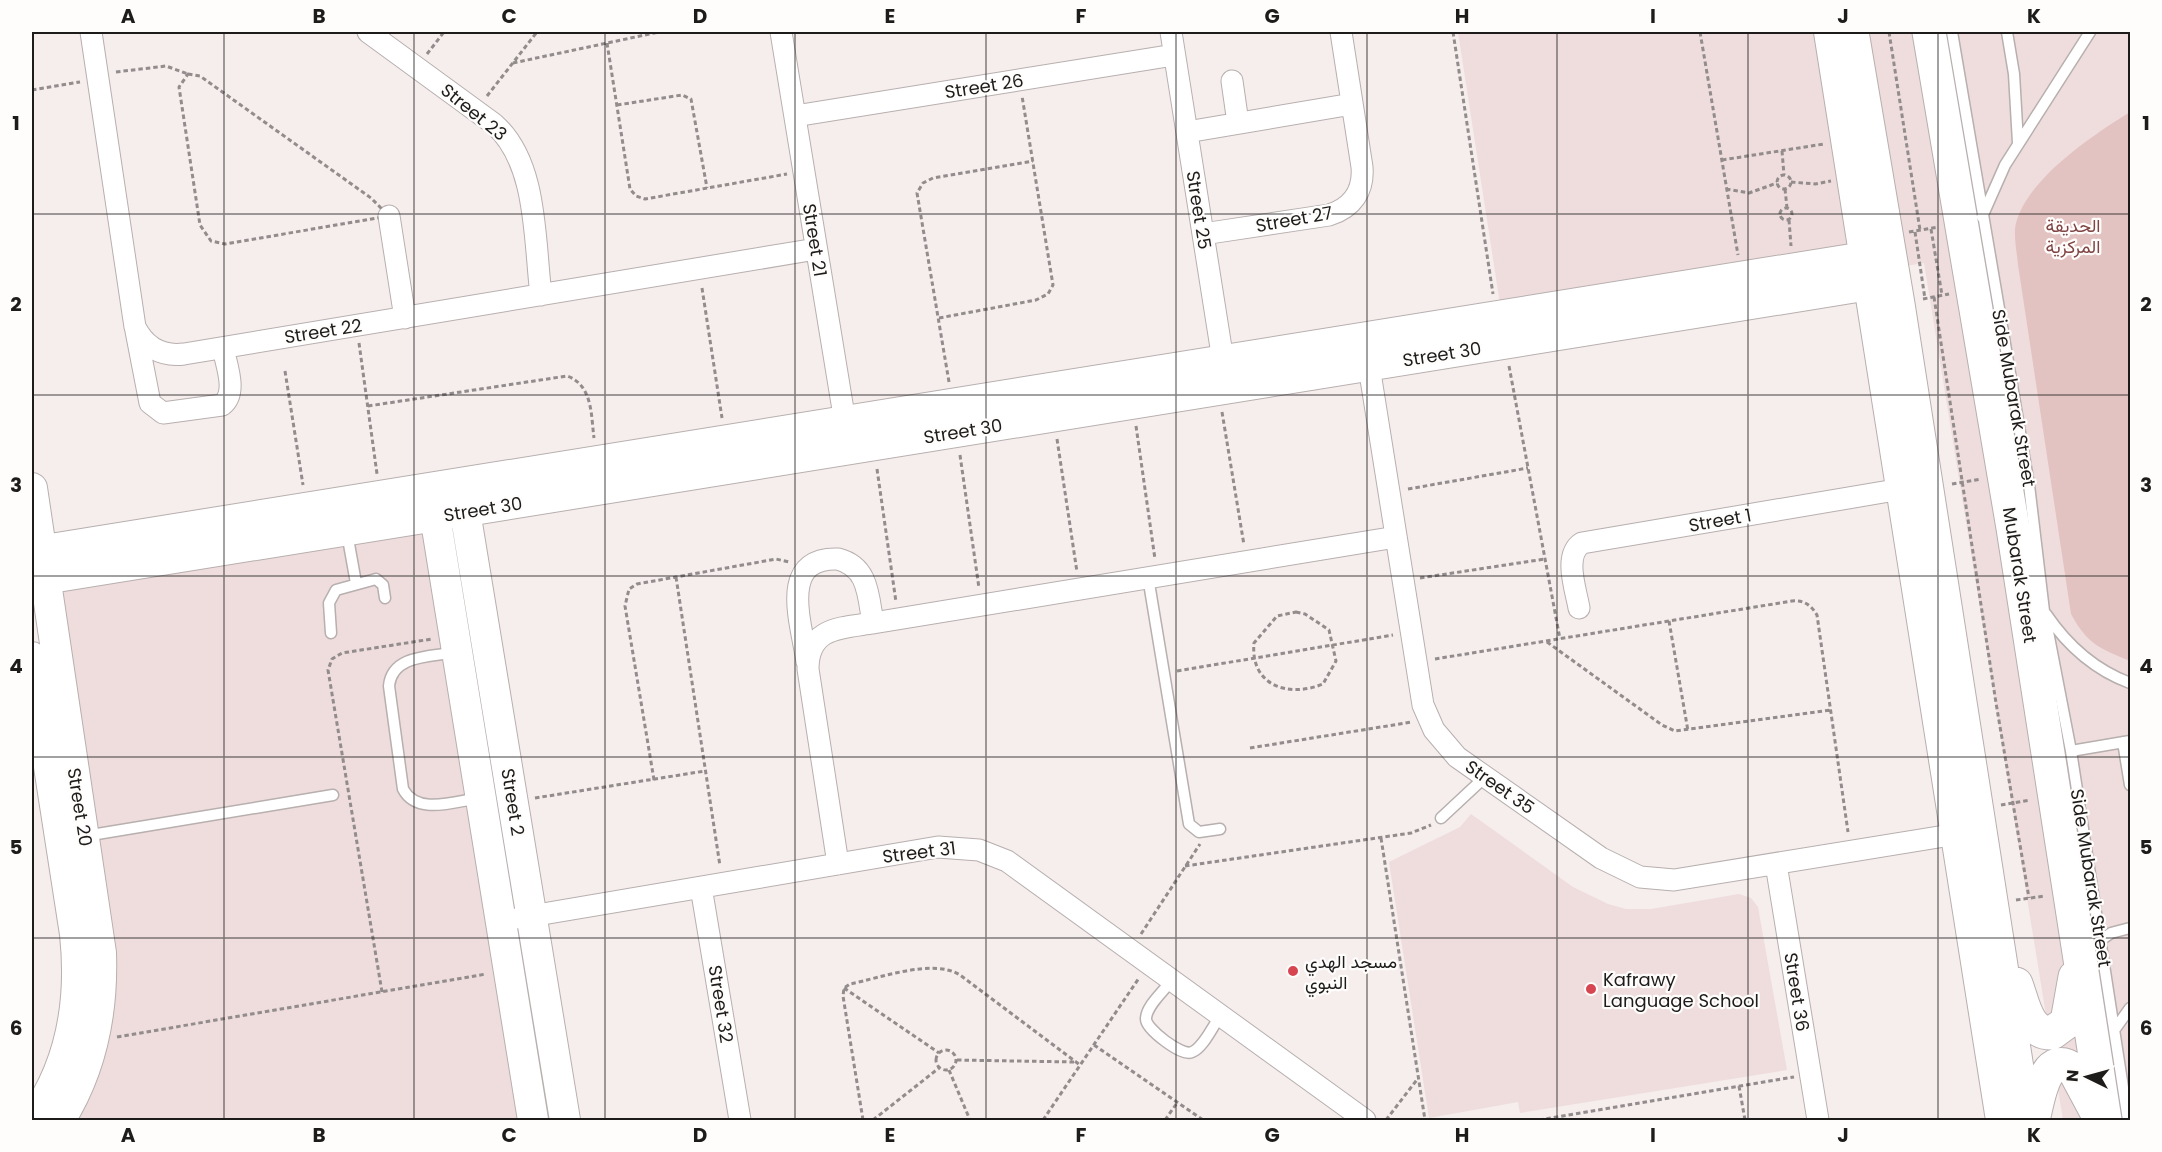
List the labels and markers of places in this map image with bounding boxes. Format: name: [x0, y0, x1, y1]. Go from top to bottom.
place label: مسجد الهدي النبوي: [1305, 949, 1397, 998]
marker: مسجد الهدي النبوي: [1286, 964, 1300, 978]
place label: Kafrawy Language School: [1603, 967, 1759, 1013]
marker: Kafrawy Language School: [1584, 982, 1598, 996]

